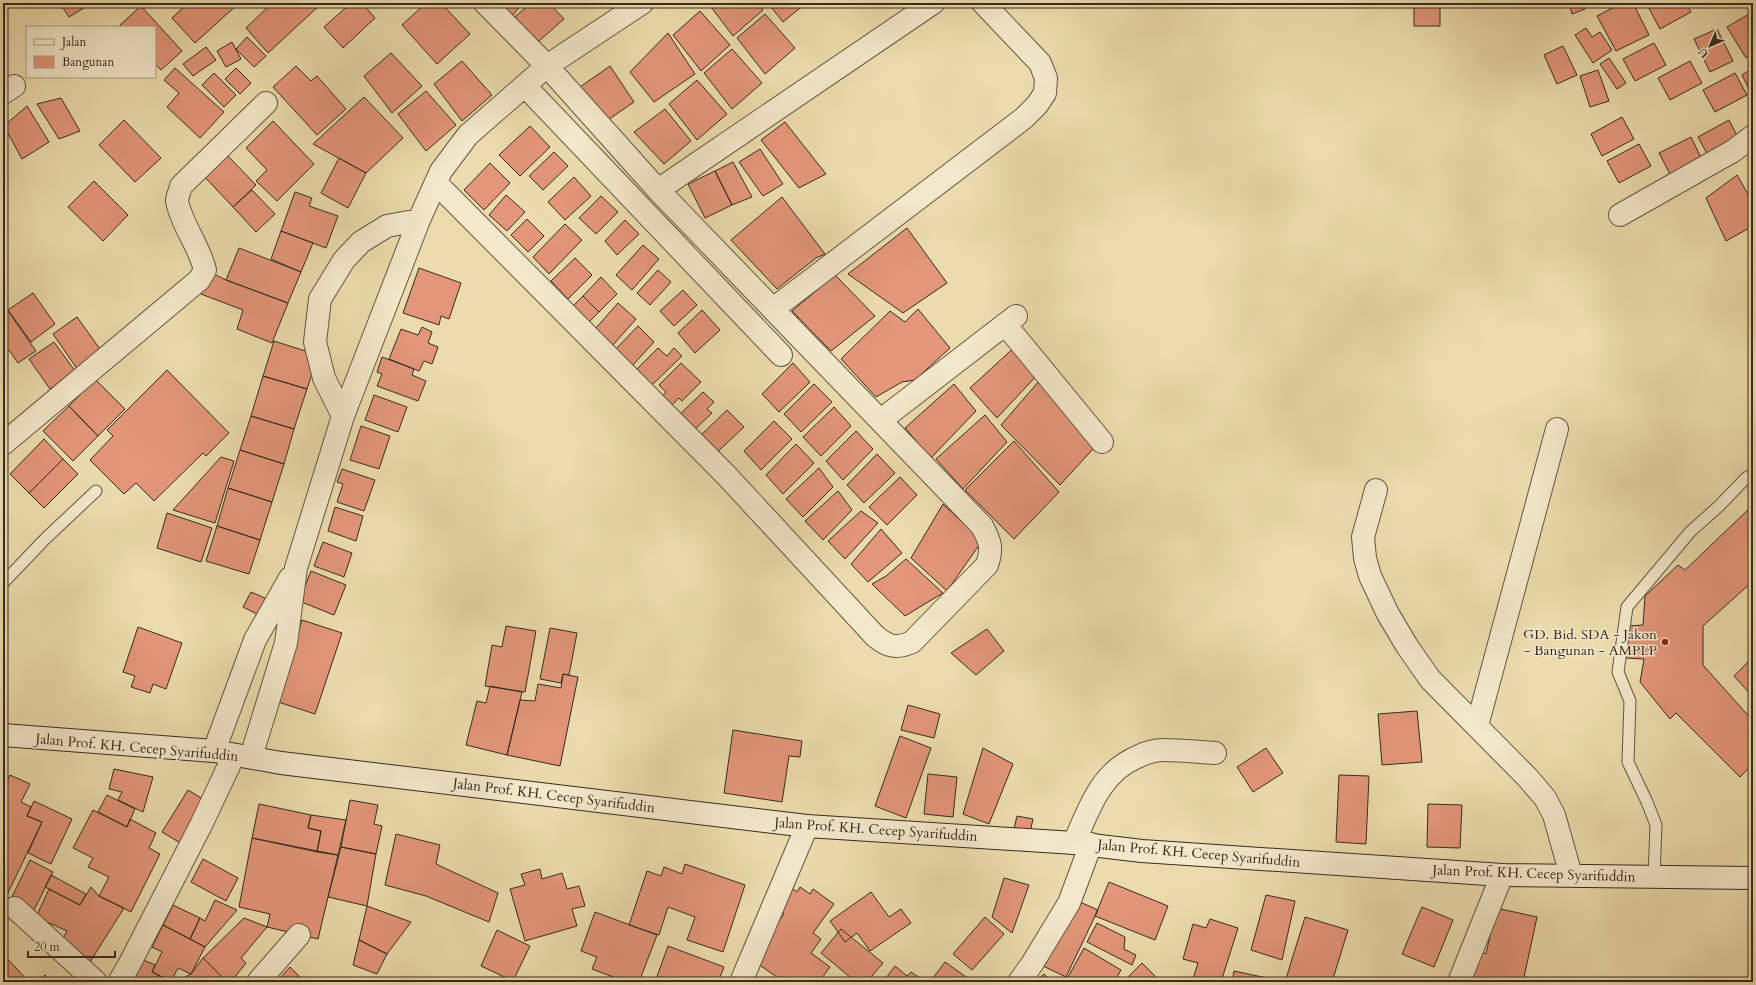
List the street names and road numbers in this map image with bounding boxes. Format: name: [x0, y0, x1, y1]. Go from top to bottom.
street label: Jalan Prof. KH. Cecep Syarifuddin: [33, 729, 239, 766]
street label: Jalan Prof. KH. Cecep Syarifuddin: [450, 773, 656, 817]
street label: Jalan Prof. KH. Cecep Syarifuddin: [772, 813, 978, 846]
street label: Jalan Prof. KH. Cecep Syarifuddin: [1095, 835, 1301, 872]
street label: Jalan Prof. KH. Cecep Syarifuddin: [1430, 860, 1636, 887]

